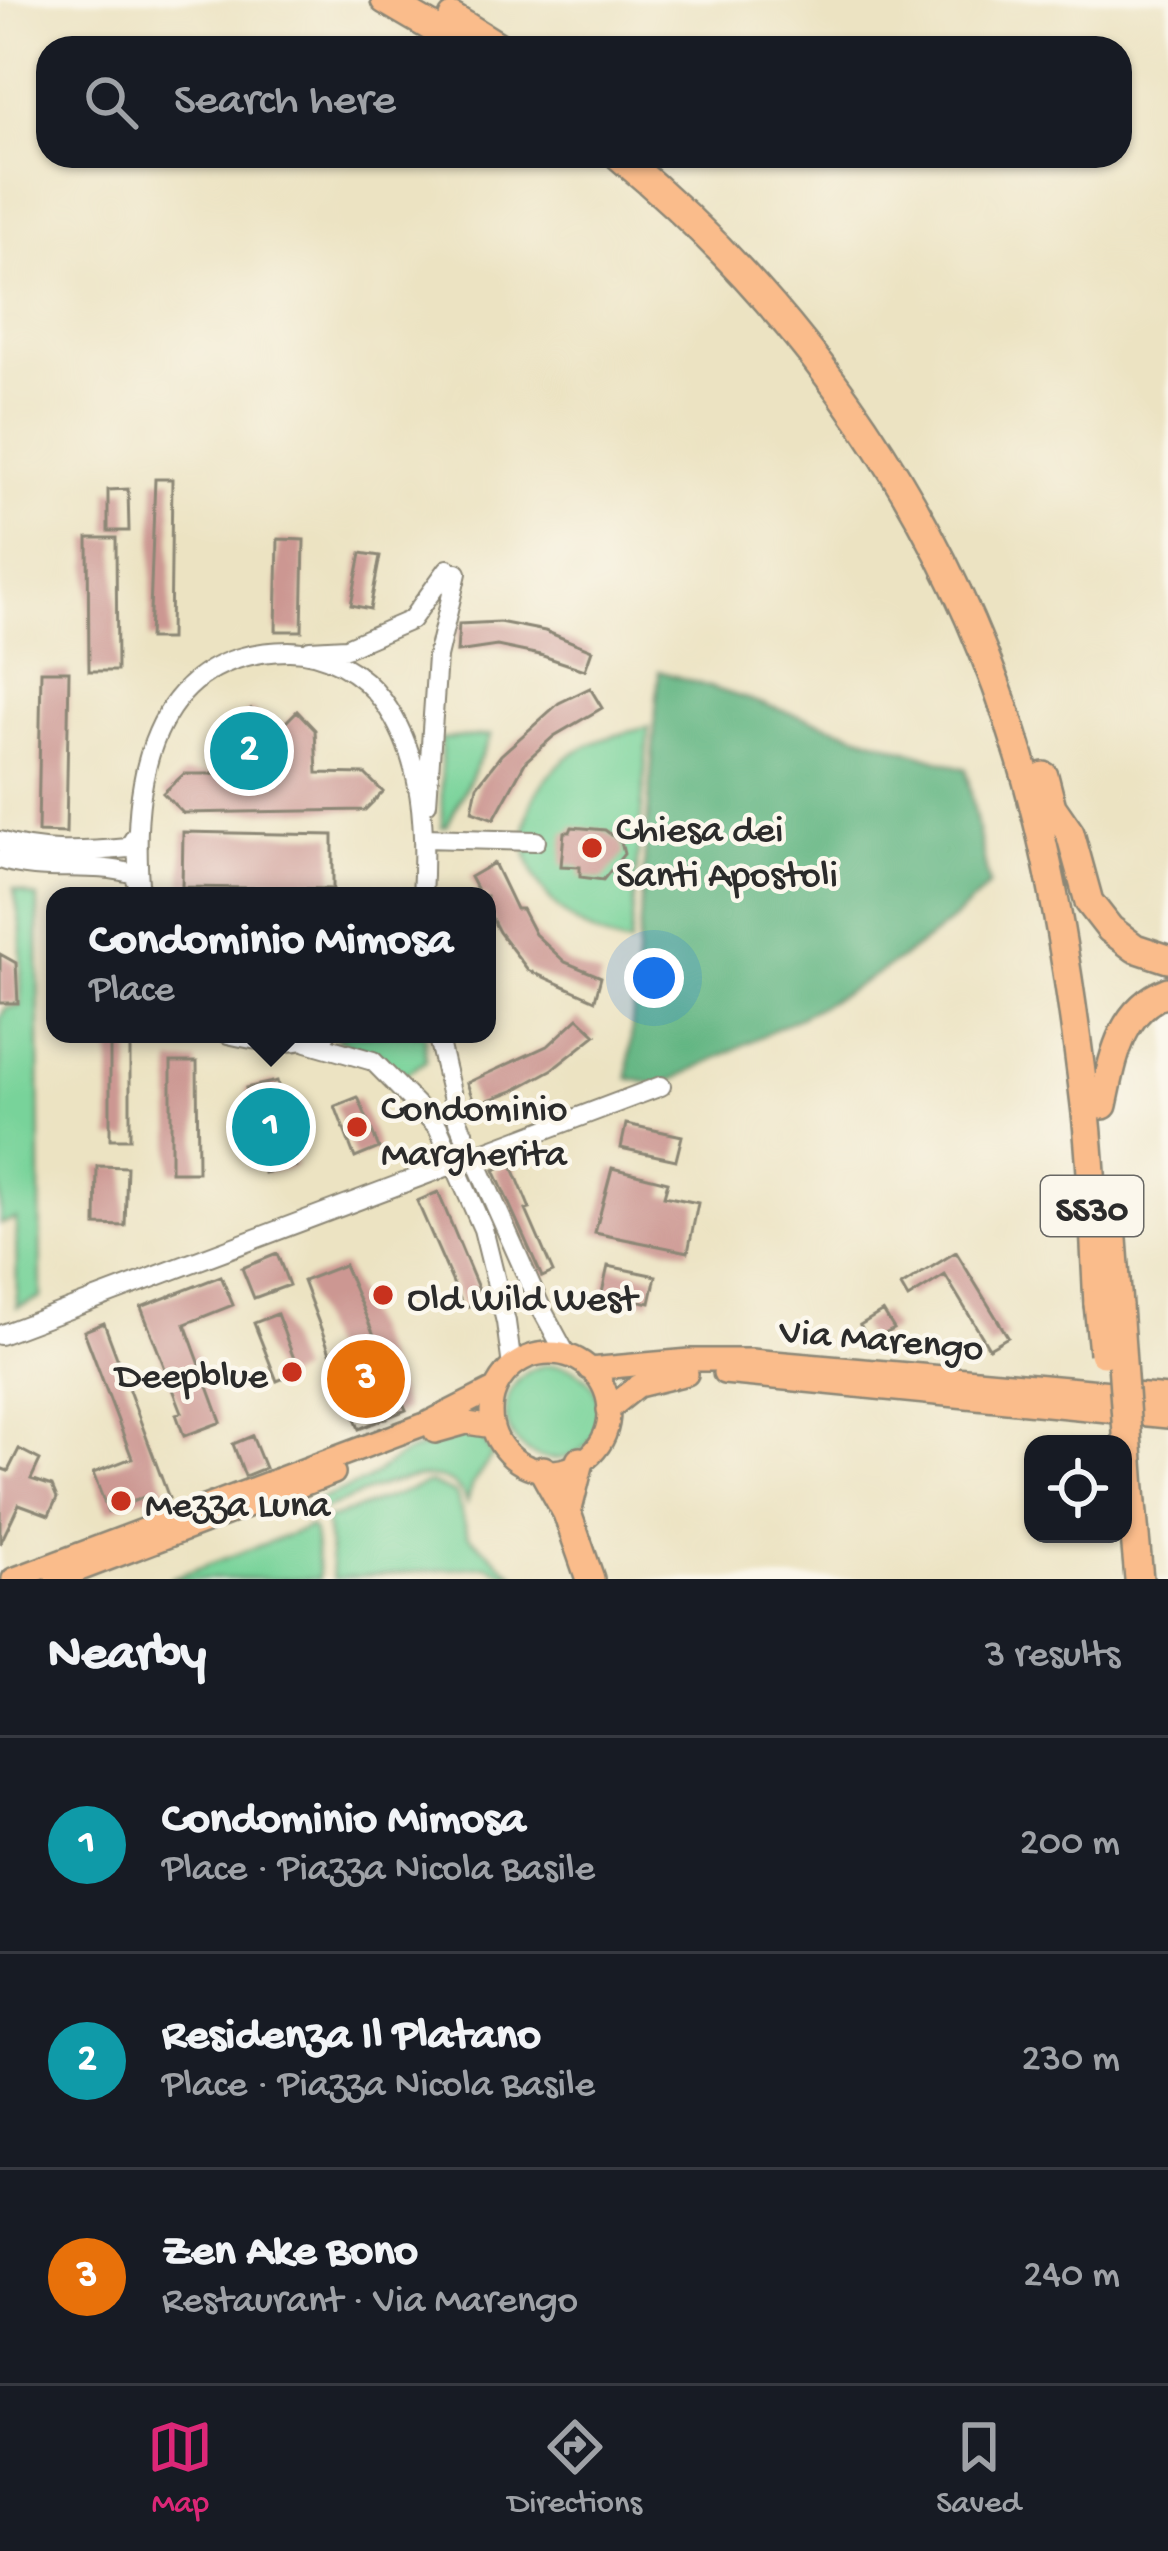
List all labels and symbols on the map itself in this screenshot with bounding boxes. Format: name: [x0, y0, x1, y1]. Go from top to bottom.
pin: 2: [210, 706, 288, 796]
place label: Chiesa dei Santi Apostoli: [616, 810, 838, 901]
marker: Chiesa dei Santi Apostoli: [579, 835, 605, 861]
your location: [624, 948, 684, 1008]
pin: 1: [232, 1082, 310, 1172]
place label: Condominio Margherita: [381, 1089, 568, 1180]
marker: Condominio Margherita: [344, 1114, 370, 1140]
road number: SS30: [1041, 1176, 1143, 1236]
place label: Old Wild West: [407, 1279, 640, 1325]
marker: Old Wild West: [370, 1282, 396, 1308]
street label: Via Marengo: [776, 1311, 985, 1375]
pin: 3: [327, 1334, 405, 1424]
place label: Deepblue: [113, 1356, 269, 1402]
marker: Deepblue: [279, 1359, 305, 1385]
place label: Mezza Luna: [145, 1485, 332, 1531]
marker: Mezza Luna: [108, 1488, 134, 1514]

